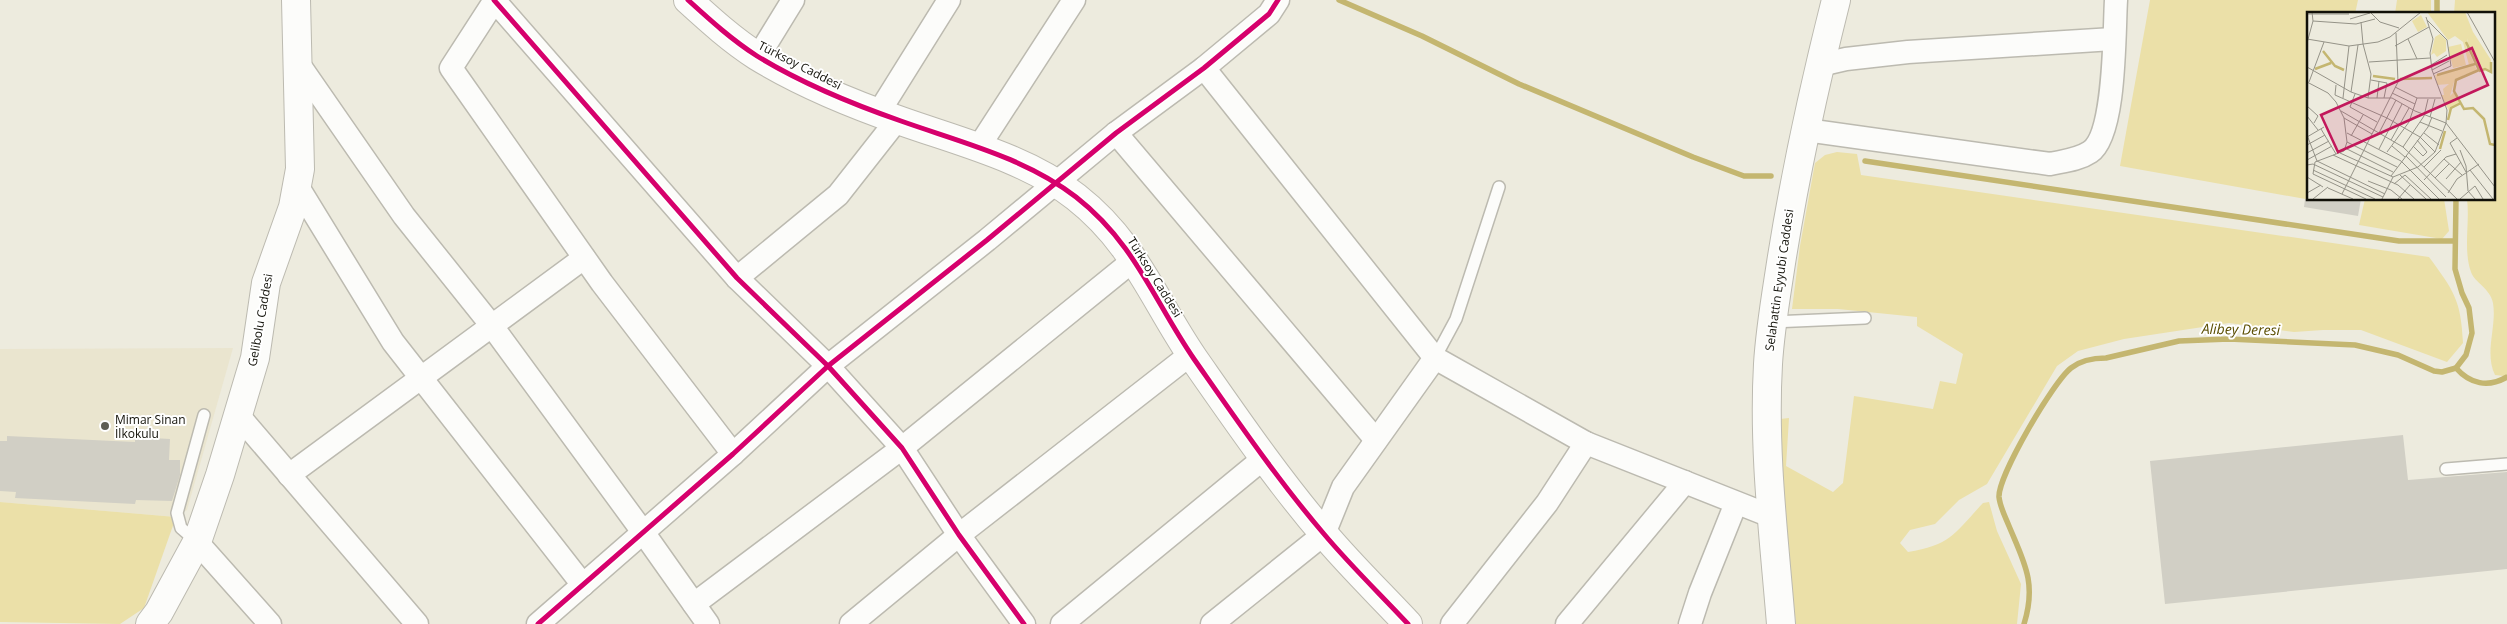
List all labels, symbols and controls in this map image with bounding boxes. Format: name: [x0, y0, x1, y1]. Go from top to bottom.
inset map: [2307, 12, 2494, 200]
street label: Türksoy Caddesi: [755, 37, 845, 93]
street label: Selahattin Eyyubi Caddesi: [1761, 208, 1797, 352]
street label: Türksoy Caddesi: [1124, 234, 1186, 320]
street label: Gelibolu Caddesi: [243, 272, 277, 368]
water label: Alibey Deresi: [2201, 319, 2281, 339]
place label: Mimar Sinan İlkokulu: [115, 411, 186, 442]
marker: Mimar Sinan İlkokulu: [99, 420, 111, 432]

